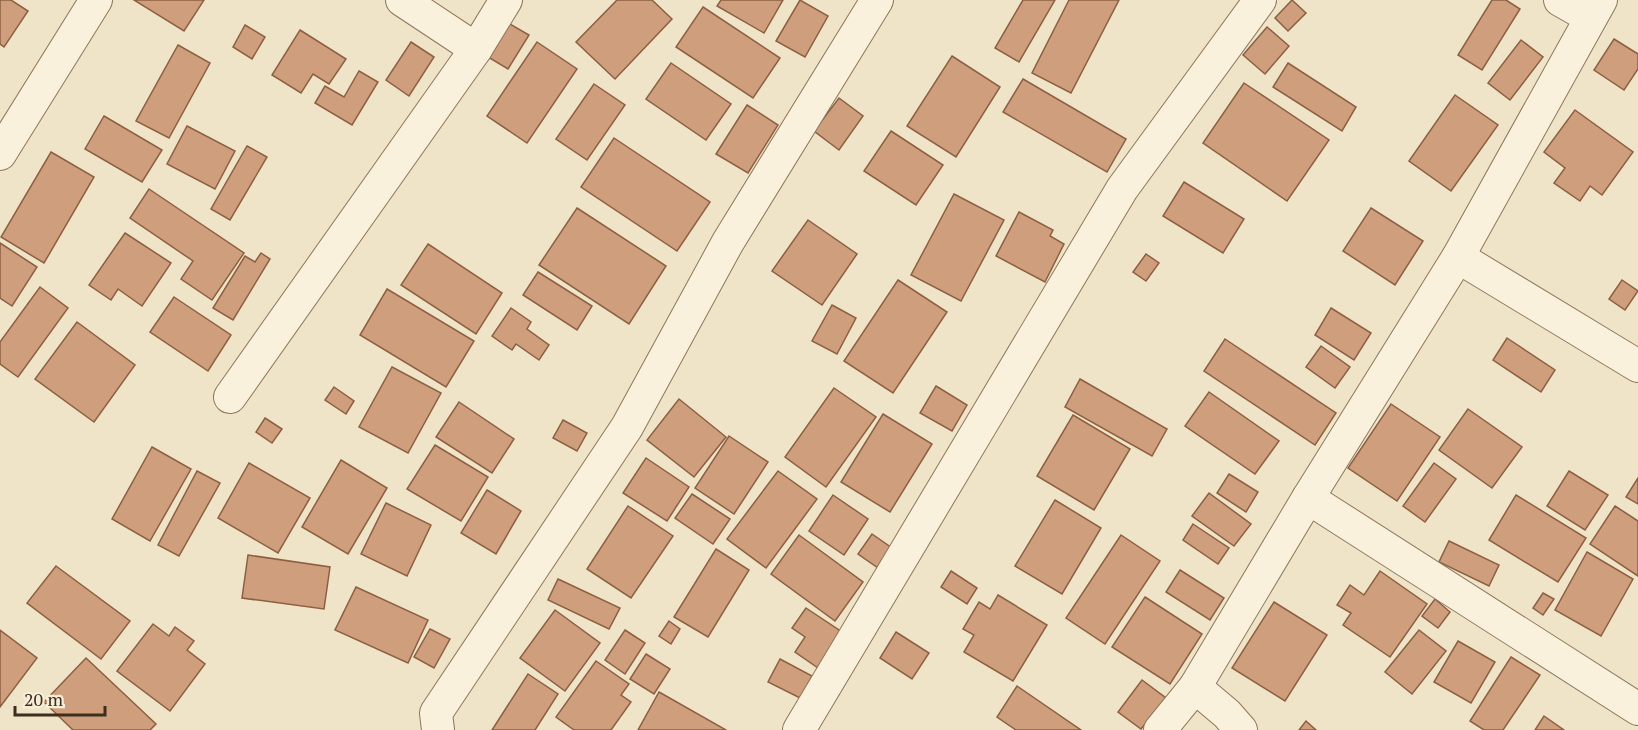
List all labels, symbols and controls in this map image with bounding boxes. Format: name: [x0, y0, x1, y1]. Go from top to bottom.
scale bar: [15, 679, 105, 717]
text: 20 m: [24, 687, 64, 711]

